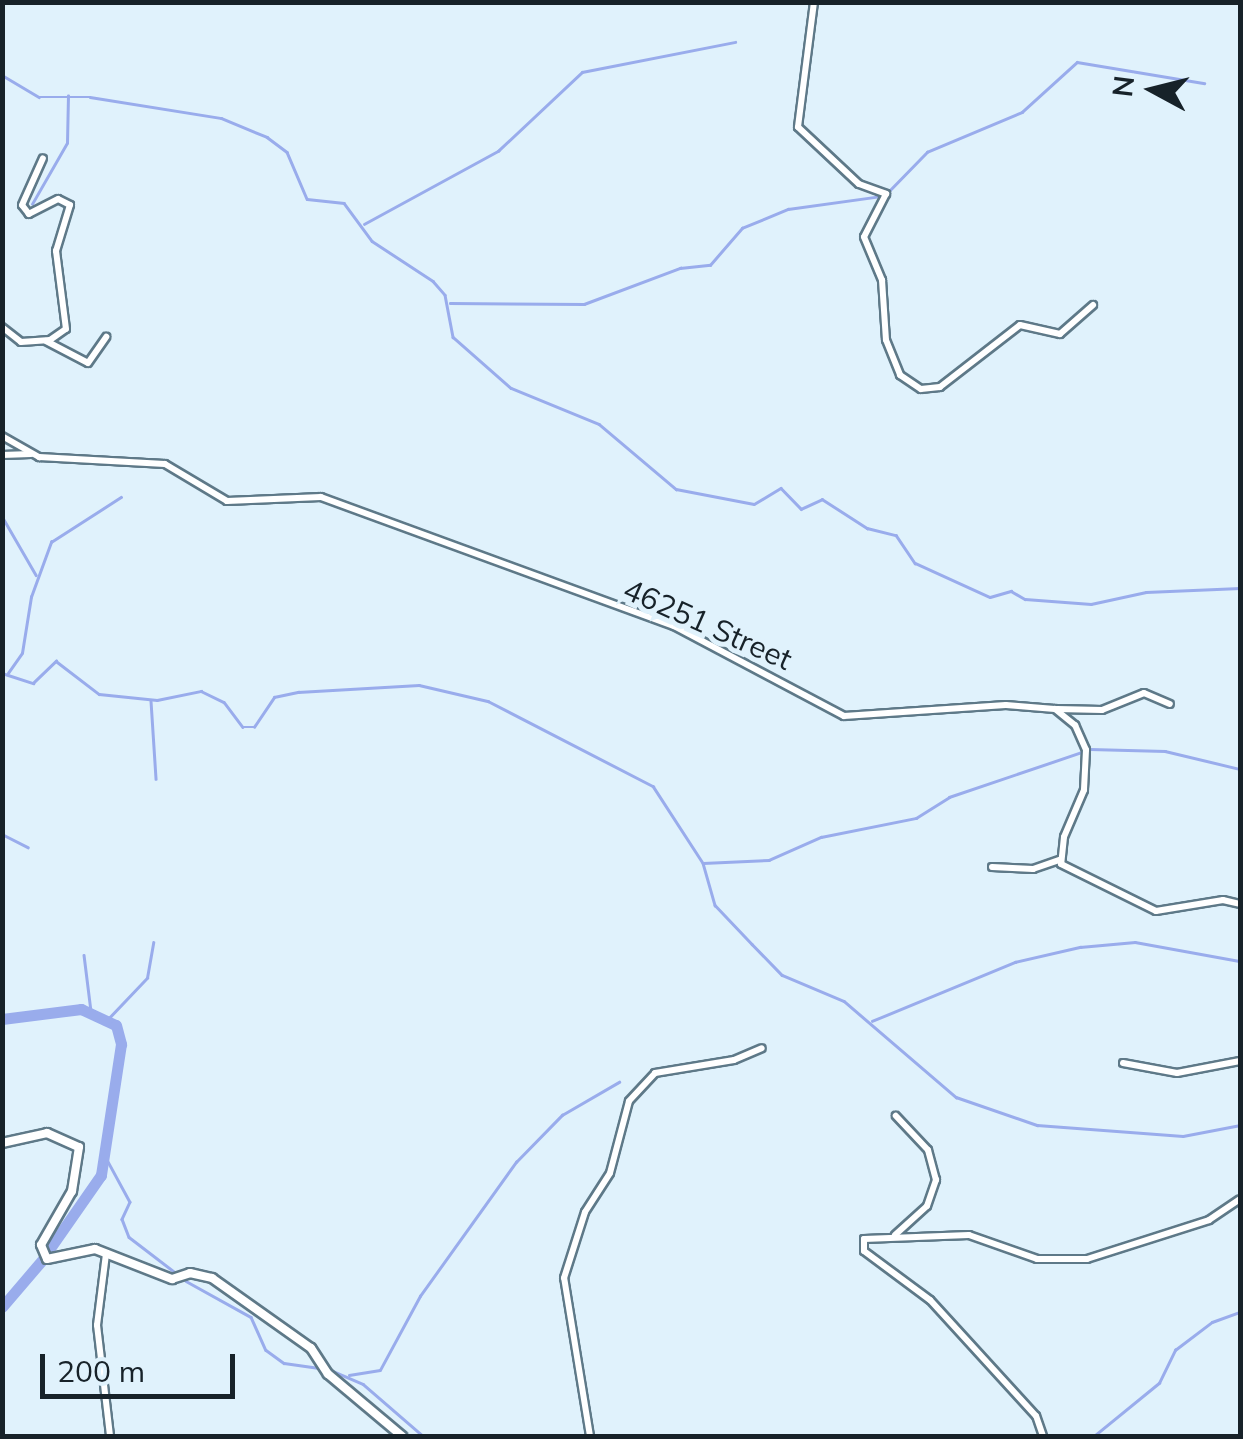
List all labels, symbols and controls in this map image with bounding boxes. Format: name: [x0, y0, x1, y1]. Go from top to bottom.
north arrow: [1103, 40, 1203, 140]
text: N: [1104, 74, 1141, 99]
street label: 46251 Street: [618, 571, 798, 677]
scale bar: [45, 1334, 240, 1396]
text: 200 m: [57, 1352, 145, 1390]

